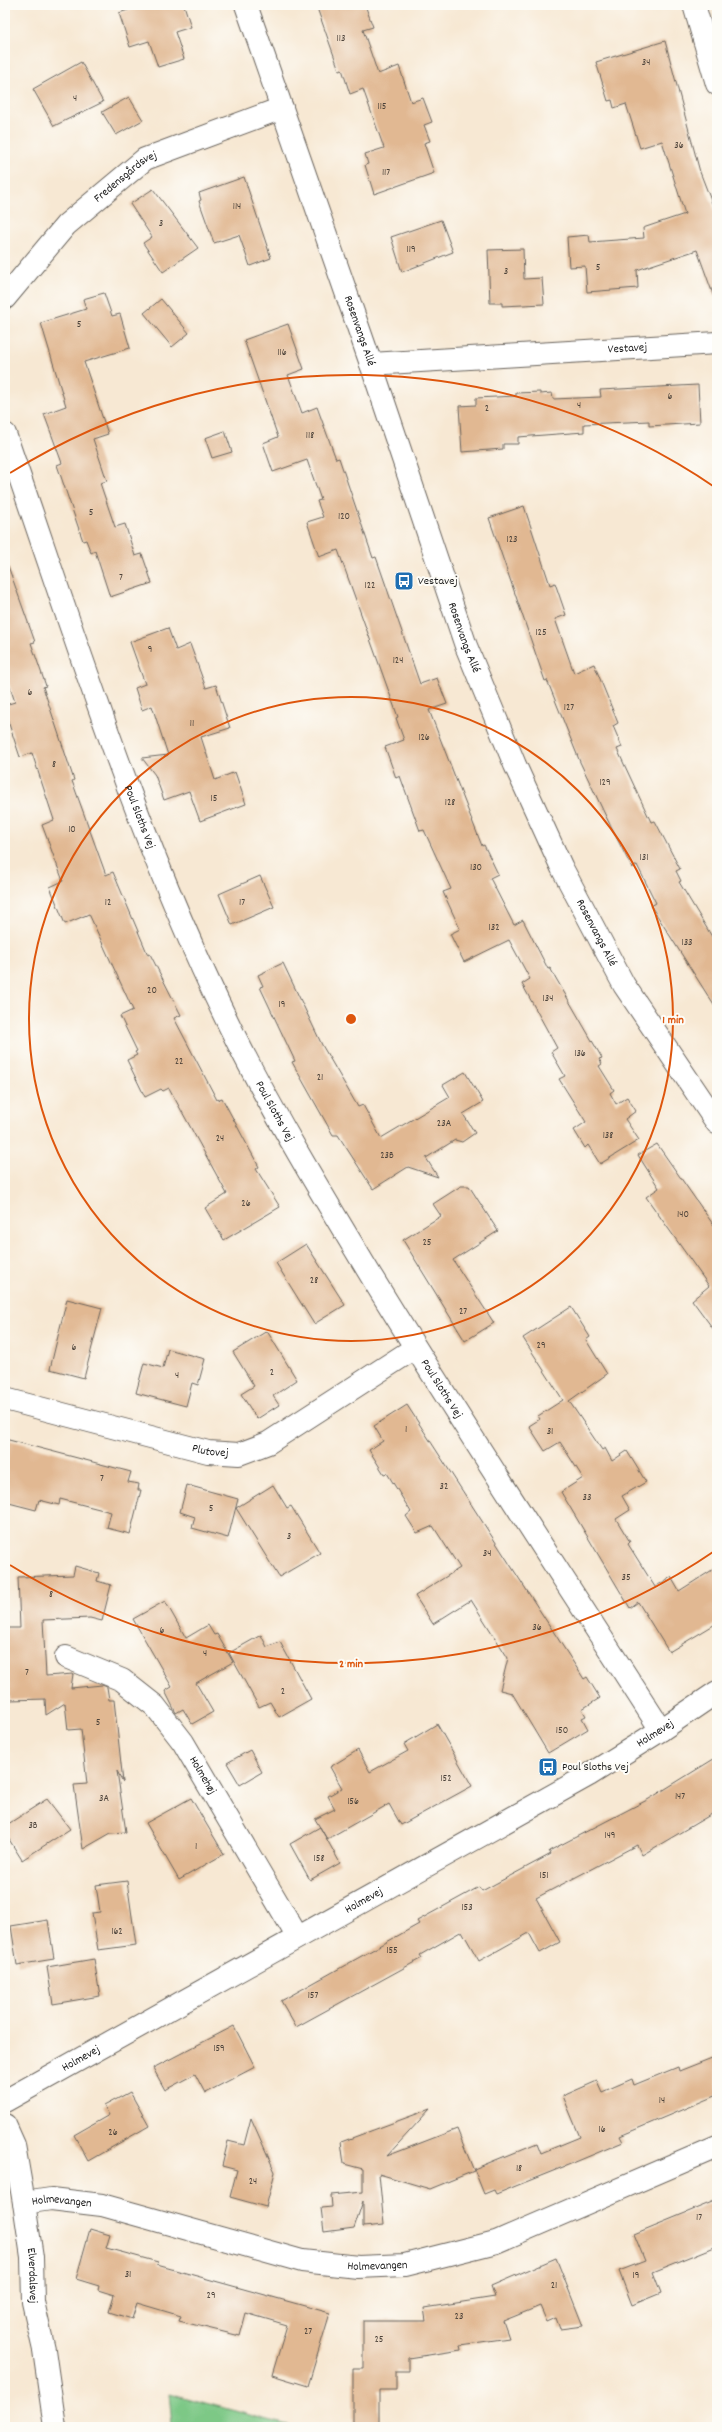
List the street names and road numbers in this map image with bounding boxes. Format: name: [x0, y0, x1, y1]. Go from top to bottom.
street label: Fredensgårdsvej: [90, 147, 159, 207]
street label: Rosenvangs Allé: [339, 293, 380, 368]
street label: Vestavej: [607, 339, 648, 358]
street label: Rosenvangs Allé: [443, 600, 485, 675]
street label: Poul Sloths Vej: [119, 783, 159, 851]
street label: Rosenvangs Allé: [572, 896, 621, 969]
street label: Poul Sloths Vej: [251, 1078, 298, 1145]
street label: Poul Sloths Vej: [416, 1356, 467, 1422]
street label: Plutovej: [190, 1440, 229, 1462]
street label: Holmevej: [633, 1715, 677, 1752]
street label: Holmehøj: [185, 1753, 221, 1798]
street label: Holmevej: [342, 1883, 386, 1918]
street label: Holmevej: [59, 2041, 103, 2076]
street label: Holmevangen: [31, 2190, 93, 2212]
street label: Elverdalsvej: [22, 2247, 42, 2304]
street label: Holmevangen: [346, 2256, 408, 2276]

